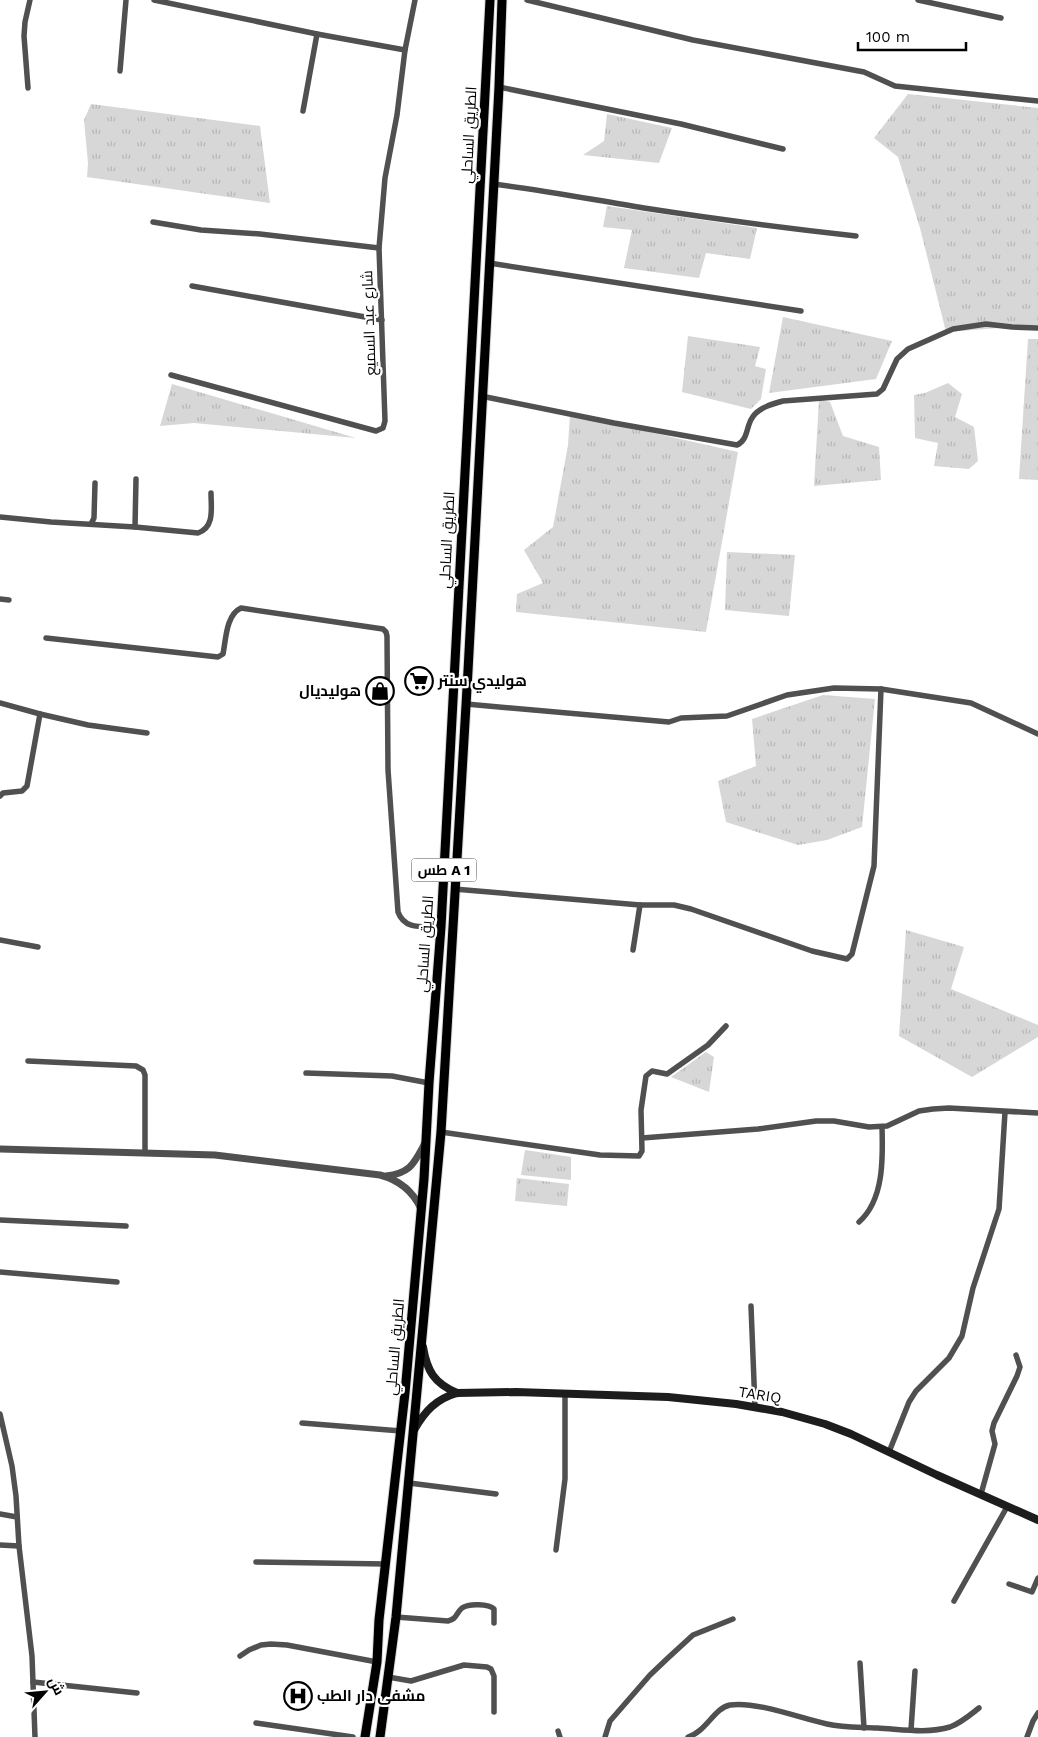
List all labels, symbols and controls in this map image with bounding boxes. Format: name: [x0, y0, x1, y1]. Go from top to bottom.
scale bar: [858, 20, 966, 52]
text: 100 m: [866, 28, 910, 46]
street label: الطريق الساحلي: [457, 86, 484, 184]
street label: شارع عبد السميع: [358, 270, 382, 376]
street label: الطريق الساحلي: [435, 491, 462, 589]
supermarket icon: هوليدي سنتر: [404, 666, 434, 696]
place label: هوليدي سنتر: [437, 672, 527, 693]
shop icon: هوليديال: [365, 676, 395, 706]
place label: هوليديال: [299, 682, 361, 700]
road number: طس A 1: [412, 858, 476, 882]
street label: الطريق الساحلي: [413, 895, 440, 993]
street label: الطريق الساحلي: [382, 1298, 411, 1396]
street label: TARIQ: [737, 1383, 783, 1407]
north arrow: [20, 1667, 70, 1717]
text: ش: [44, 1674, 68, 1698]
hospital icon: مشفى دار الطب: [283, 1681, 313, 1711]
place label: مشفى دار الطب: [317, 1687, 425, 1705]

